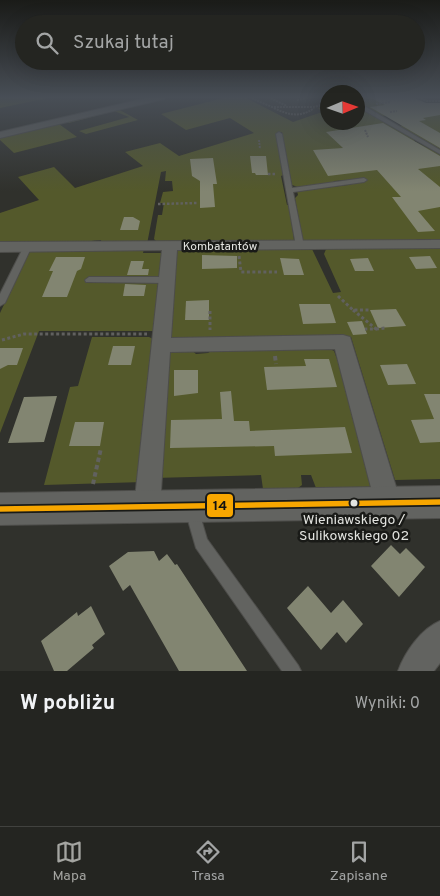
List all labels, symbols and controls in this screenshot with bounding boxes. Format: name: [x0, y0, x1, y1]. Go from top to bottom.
search box: [15, 15, 425, 70]
icon: search: [33, 29, 61, 57]
text: Szukaj tutaj: [73, 31, 174, 55]
north arrow: [320, 85, 365, 130]
street label: Kombatantów: [183, 239, 258, 255]
line badge: 14: [206, 493, 234, 518]
text: 14: [213, 498, 227, 515]
marker: Wieniawskiego / Sulikowskiego 02: [349, 498, 359, 508]
place label: Wieniawskiego / Sulikowskiego 02: [299, 512, 409, 545]
text: W pobliżu: [20, 690, 115, 717]
text: Wyniki: 0: [355, 694, 420, 714]
tab: Mapa: [53, 838, 86, 885]
tab: Trasa: [191, 838, 225, 885]
tab: Zapisane: [330, 838, 387, 885]

